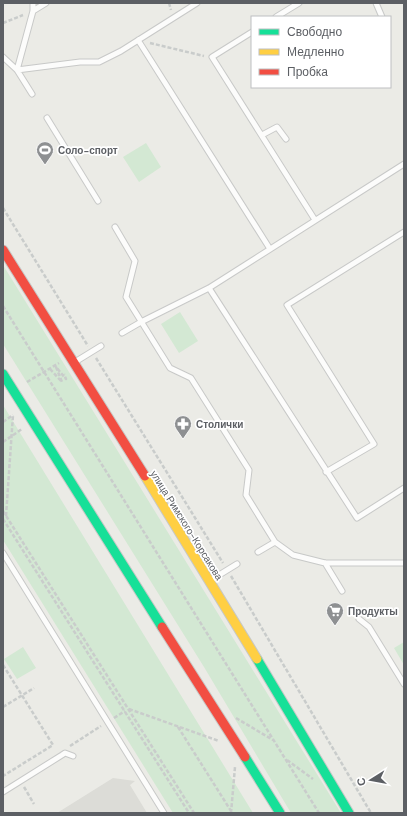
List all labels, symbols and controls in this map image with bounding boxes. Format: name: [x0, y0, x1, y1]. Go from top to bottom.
legend: [251, 16, 391, 88]
text: Свободно: [287, 24, 342, 40]
text: Медленно: [287, 44, 344, 60]
text: Пробка: [287, 64, 328, 80]
sports icon: Соло-спорт: [35, 140, 55, 165]
place label: Соло-спорт: [58, 144, 118, 157]
pharmacy icon: Столички: [173, 414, 193, 439]
place label: Столички: [196, 418, 243, 431]
street label: улица Римского-Корсакова: [147, 468, 226, 583]
supermarket icon: Продукты: [325, 601, 345, 626]
place label: Продукты: [348, 605, 398, 618]
north arrow: [351, 760, 391, 800]
text: С: [354, 777, 369, 787]

